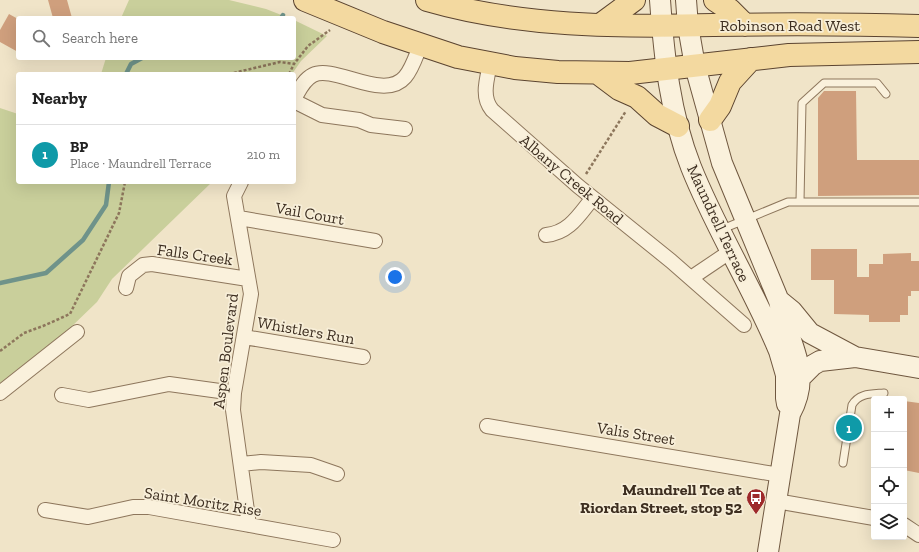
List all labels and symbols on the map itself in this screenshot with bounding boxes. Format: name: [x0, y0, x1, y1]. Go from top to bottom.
street label: Robinson Road West: [720, 16, 860, 35]
street label: Albany Creek Road: [516, 130, 628, 228]
street label: Maundrell Terrace: [683, 162, 754, 285]
street label: Vail Court: [273, 198, 346, 229]
street label: Falls Creek: [156, 240, 235, 269]
your location: [385, 267, 405, 287]
street label: Aspen Boulevard: [209, 292, 242, 410]
street label: Whistlers Run: [256, 313, 357, 349]
pin: 1: [836, 413, 862, 443]
street label: Valis Street: [595, 418, 676, 449]
place label: Maundrell Tce at Riordan Street, stop 52: [580, 480, 743, 517]
street label: Saint Moritz Rise: [143, 483, 263, 520]
bus stop icon: Maundrell Tce at Riordan Street, stop 52: [745, 487, 767, 515]

